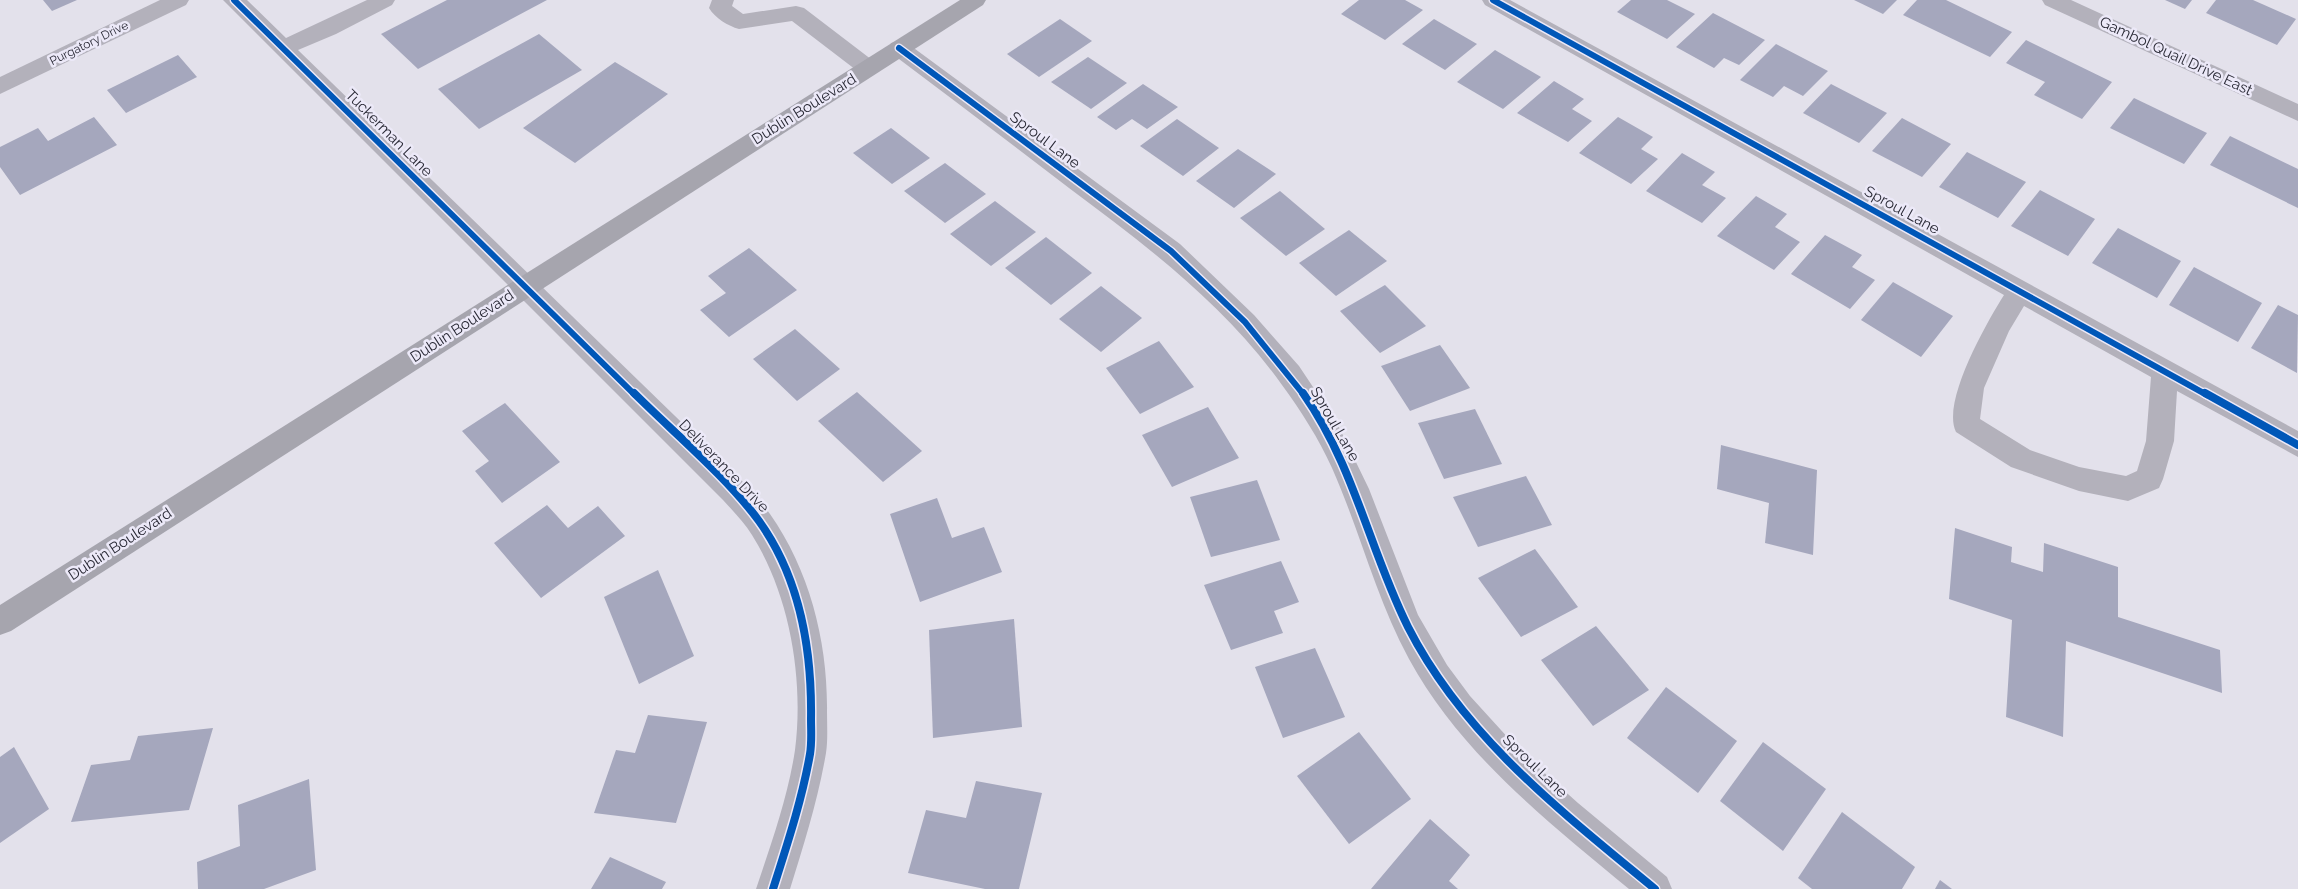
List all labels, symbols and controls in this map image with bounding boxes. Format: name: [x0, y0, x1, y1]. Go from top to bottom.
street label: Gambol Quail Drive East: [2097, 13, 2255, 99]
street label: Purgatory Drive: [47, 18, 131, 68]
street label: Dublin Boulevard: [748, 70, 860, 148]
street label: Tuckerman Lane: [342, 86, 436, 180]
street label: Sproul Lane: [1006, 108, 1084, 172]
street label: Sproul Lane: [1861, 182, 1943, 238]
street label: Dublin Boulevard: [407, 286, 517, 366]
street label: Sproul Lane: [1306, 383, 1364, 465]
street label: Deliverance Drive: [675, 416, 773, 516]
street label: Dublin Boulevard: [65, 504, 175, 584]
street label: Sproul Lane: [1499, 731, 1571, 801]

